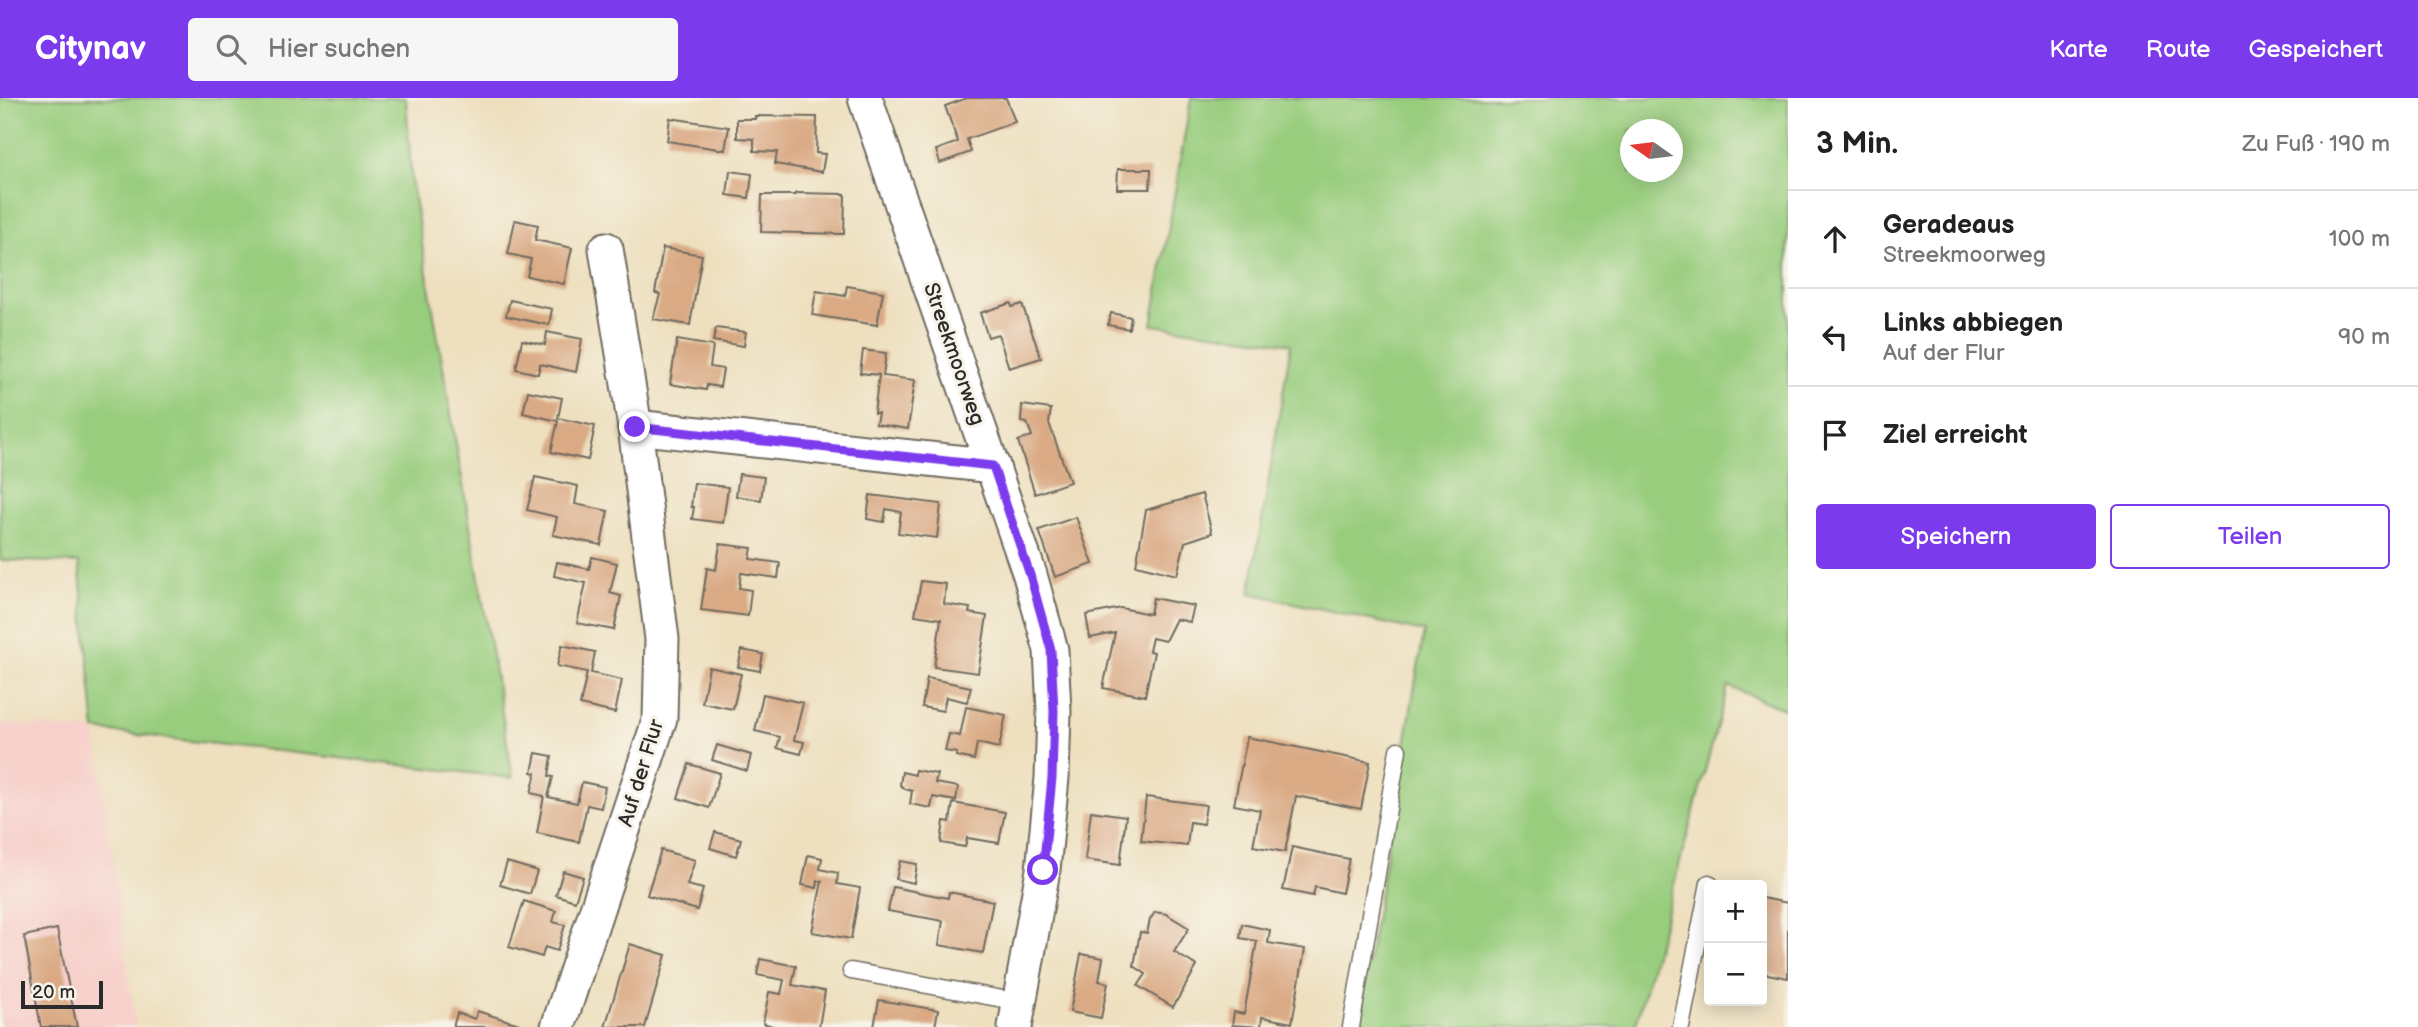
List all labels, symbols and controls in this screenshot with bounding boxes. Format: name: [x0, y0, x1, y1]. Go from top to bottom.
search box: [188, 18, 678, 81]
text: Citynav: [35, 29, 146, 69]
icon: search: [212, 30, 250, 68]
text: Hier suchen: [268, 34, 410, 65]
text: Karte: [2049, 35, 2108, 64]
text: Route: [2146, 35, 2211, 64]
text: Gespeichert: [2249, 35, 2383, 64]
north arrow: [1620, 119, 1683, 182]
text: 3 Min.: [1816, 126, 1898, 162]
text: Zu Fuß · 190 m: [2242, 130, 2390, 158]
text: Geradeaus: [1883, 210, 2014, 241]
icon: ahead: [1816, 220, 1854, 258]
text: 100 m: [2329, 225, 2390, 253]
text: Streekmoorweg: [1883, 241, 2046, 269]
street label: Streekmoorweg: [918, 280, 990, 428]
text: Links abbiegen: [1883, 308, 2063, 339]
icon: left: [1816, 318, 1854, 356]
text: 90 m: [2338, 323, 2390, 351]
text: Auf der Flur: [1883, 339, 2004, 367]
route end: [619, 411, 650, 442]
icon: arrive: [1816, 416, 1854, 454]
text: Ziel erreicht: [1883, 420, 2027, 451]
button: Speichern: [1816, 504, 2096, 569]
button: Teilen: [2110, 504, 2390, 569]
street label: Auf der Flur: [613, 716, 669, 830]
route start: [1027, 854, 1058, 885]
map controls: [1704, 880, 1767, 1006]
button: +: [1704, 880, 1767, 943]
button: −: [1704, 943, 1767, 1006]
scale bar: [21, 978, 103, 1010]
text: 20 m: [32, 981, 75, 1004]

